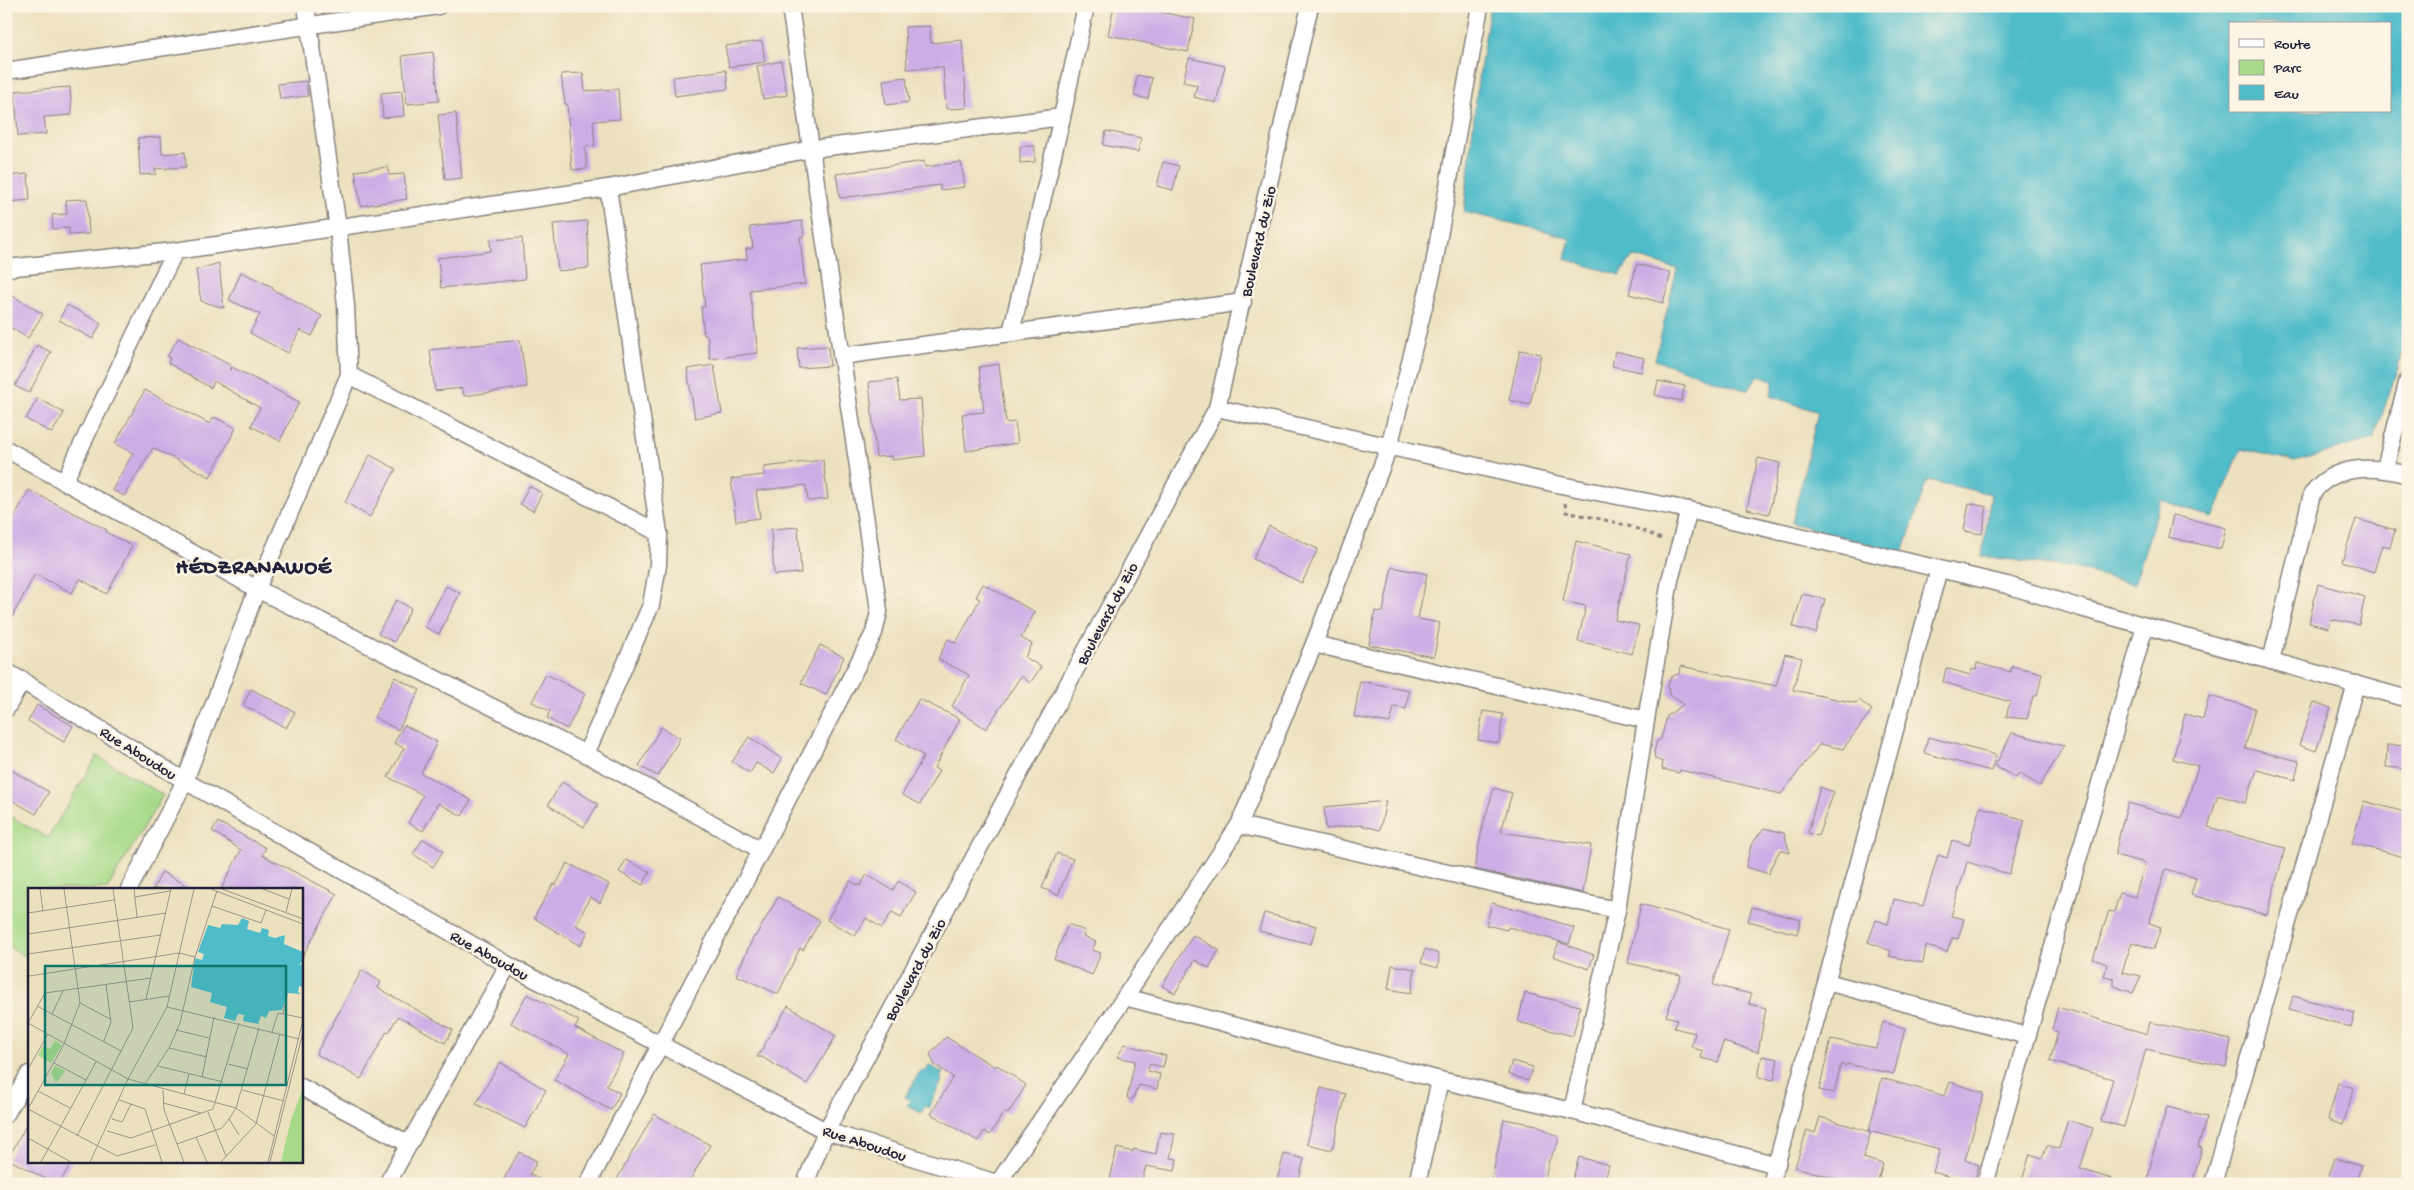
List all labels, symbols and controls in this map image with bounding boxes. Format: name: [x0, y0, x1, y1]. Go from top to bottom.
legend: [2229, 22, 2392, 112]
text: Route: [2274, 36, 2311, 54]
text: Parc: [2273, 60, 2302, 78]
text: Eau: [2274, 86, 2299, 104]
street label: Boulevard du Zio: [1238, 184, 1282, 300]
district label: HÉDZRANAWOÉ: [176, 557, 333, 582]
street label: Boulevard du Zio: [1074, 560, 1144, 670]
street label: Rue Aboudou: [95, 724, 179, 786]
inset map: [28, 888, 302, 1162]
street label: Boulevard du Zio: [882, 916, 952, 1026]
street label: Rue Aboudou: [446, 928, 531, 987]
street label: Rue Aboudou: [820, 1123, 909, 1168]

